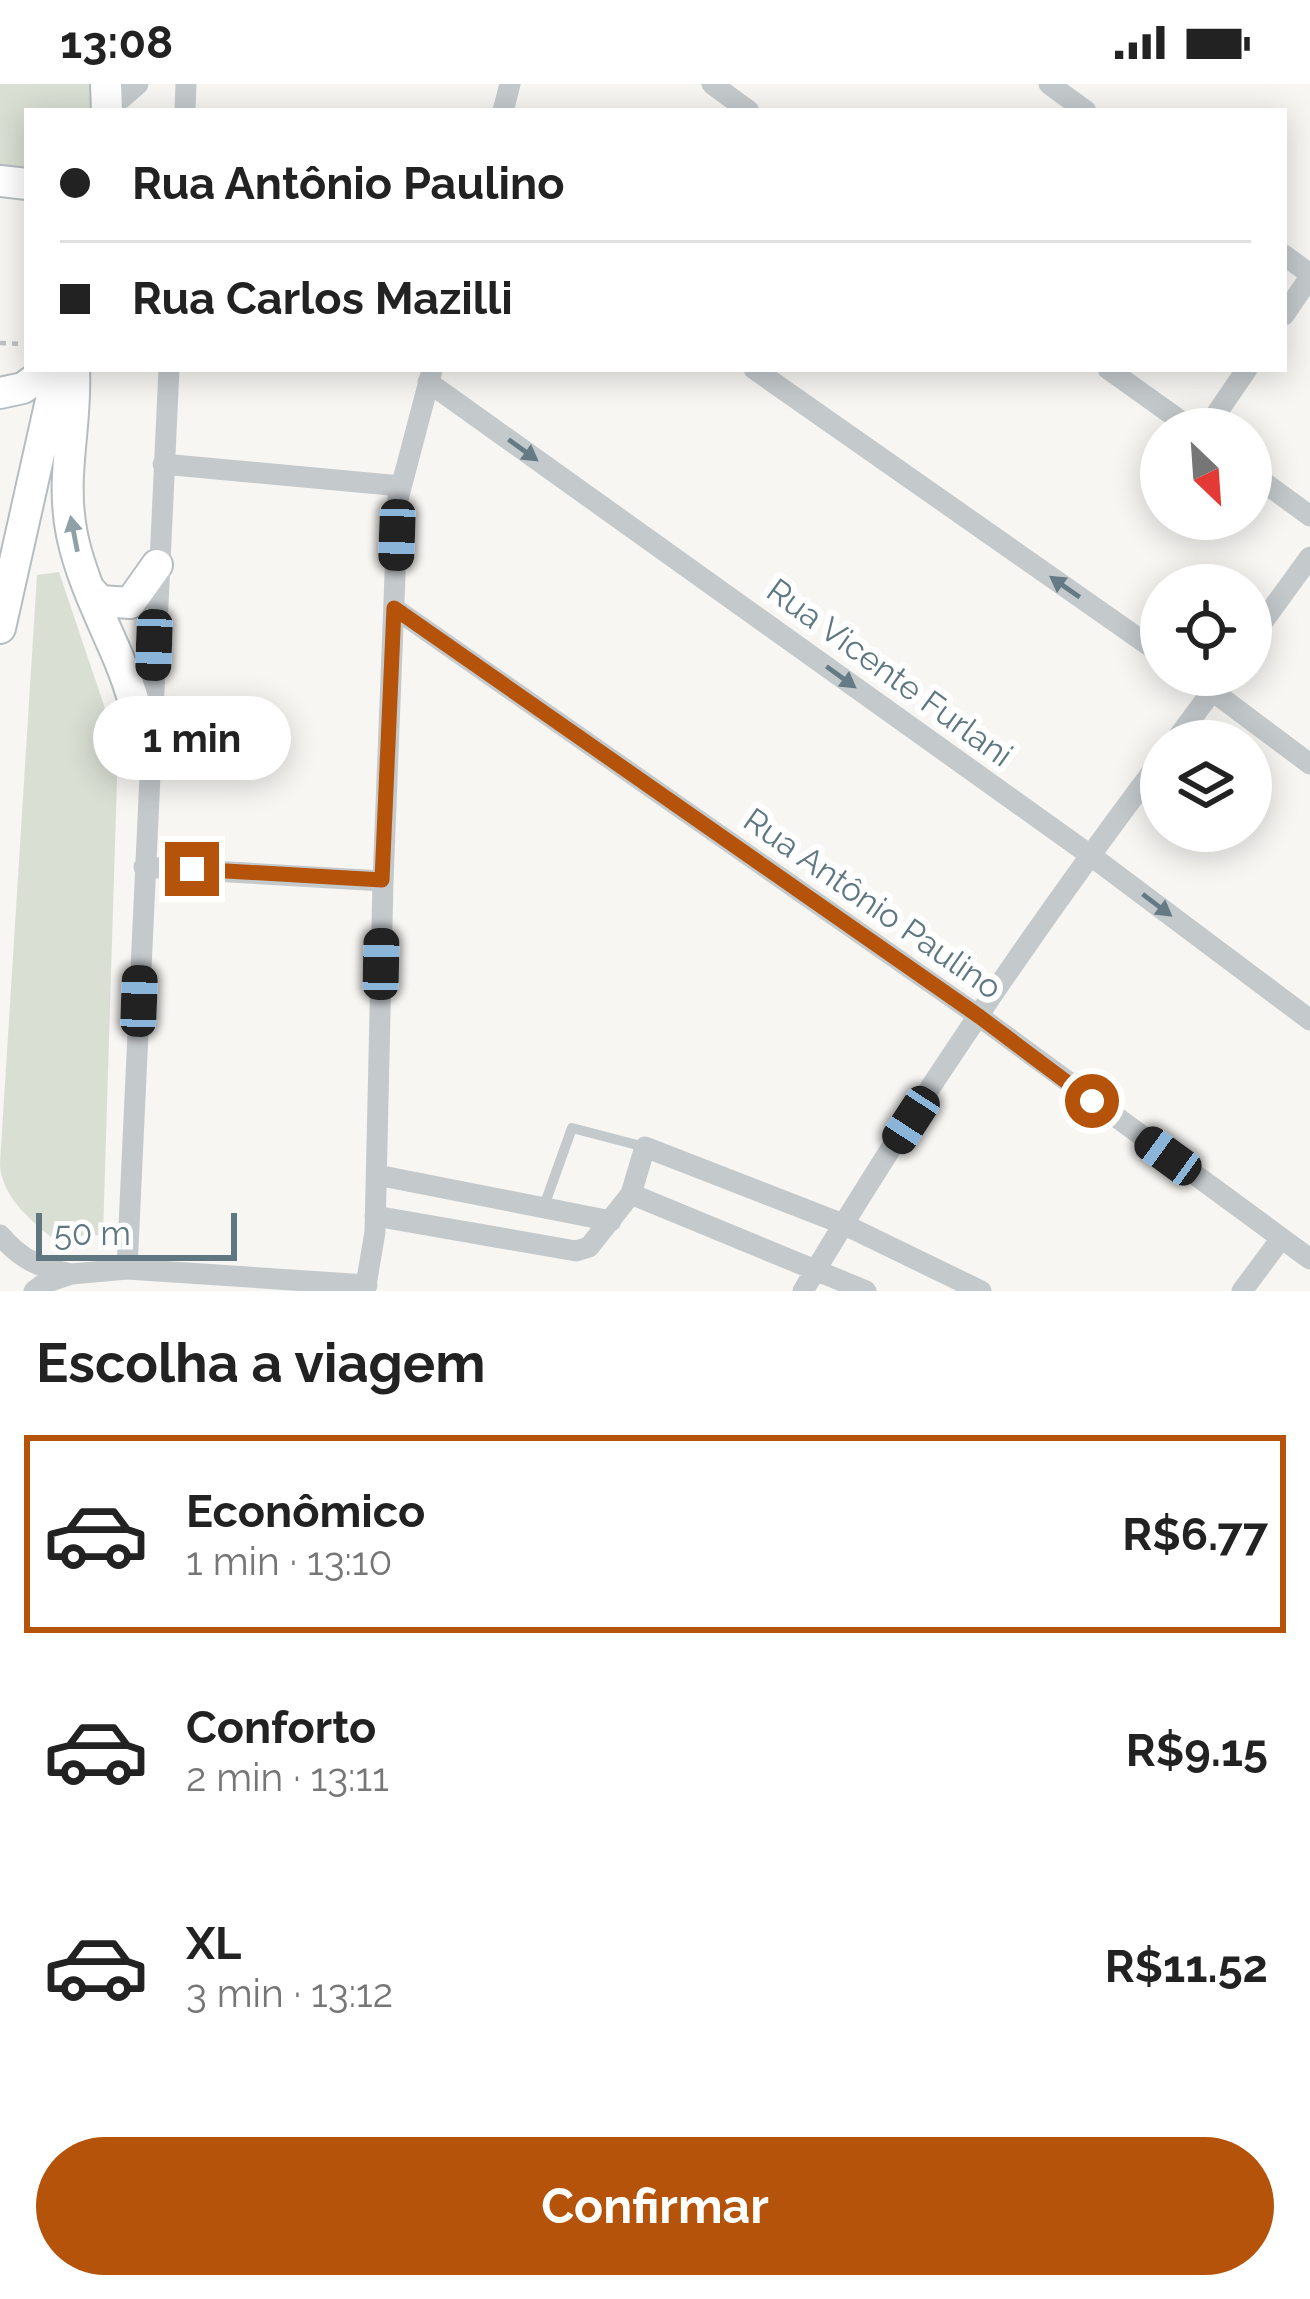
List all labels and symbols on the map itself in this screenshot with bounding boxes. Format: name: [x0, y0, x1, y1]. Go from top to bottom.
north arrow: [1140, 408, 1272, 540]
one-way arrow: [507, 438, 539, 462]
car: [378, 498, 416, 572]
one-way arrow: [64, 514, 83, 552]
street label: Rua Vicente Furlani: [759, 570, 1020, 774]
one-way arrow: [1049, 576, 1081, 599]
car: [135, 608, 173, 682]
one-way arrow: [825, 665, 857, 688]
callout: 1 min: [93, 695, 291, 779]
street label: Rua Antônio Paulino: [736, 800, 1009, 1007]
route end: [165, 842, 219, 896]
one-way arrow: [1141, 893, 1173, 917]
car: [362, 928, 400, 1000]
car: [120, 964, 158, 1038]
route start: [1065, 1074, 1119, 1128]
car: [876, 1080, 946, 1160]
car: [1128, 1120, 1208, 1192]
scale bar: [36, 1207, 237, 1260]

